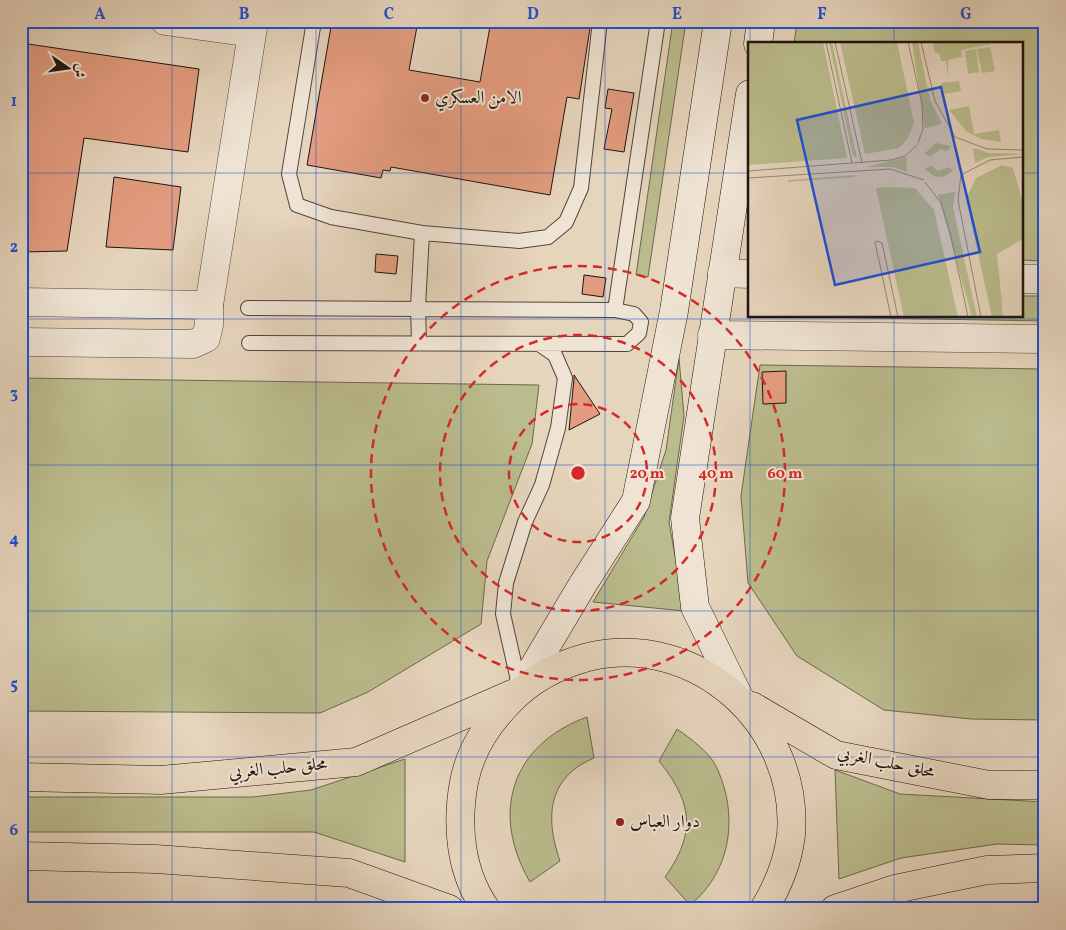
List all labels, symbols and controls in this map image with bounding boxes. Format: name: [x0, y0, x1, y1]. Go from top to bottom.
text: A: [94, 4, 106, 26]
text: B: [239, 4, 250, 26]
text: C: [384, 4, 394, 26]
text: D: [527, 4, 539, 26]
text: E: [672, 4, 682, 26]
text: F: [817, 4, 827, 26]
text: G: [960, 4, 972, 26]
north arrow: [42, 42, 92, 92]
inset map: [748, 42, 1024, 318]
text: ش: [68, 62, 90, 80]
place label: الامن العسكري: [435, 86, 522, 112]
text: 1: [11, 91, 17, 113]
marker: الامن العسكري: [419, 92, 431, 104]
text: 2: [10, 237, 18, 259]
text: 3: [10, 383, 18, 405]
centre of rings: [569, 464, 587, 482]
text: 20 m: [630, 464, 665, 485]
text: 40 m: [698, 464, 734, 485]
text: 60 m: [768, 464, 803, 485]
text: 4: [9, 529, 19, 551]
text: 5: [10, 674, 18, 696]
street label: محلق حلب الغربي: [835, 740, 937, 787]
street label: محلق حلب الغربي: [228, 752, 329, 787]
place label: دوار العباس: [630, 810, 700, 835]
marker: دوار العباس: [614, 816, 626, 828]
text: 6: [10, 820, 19, 842]

